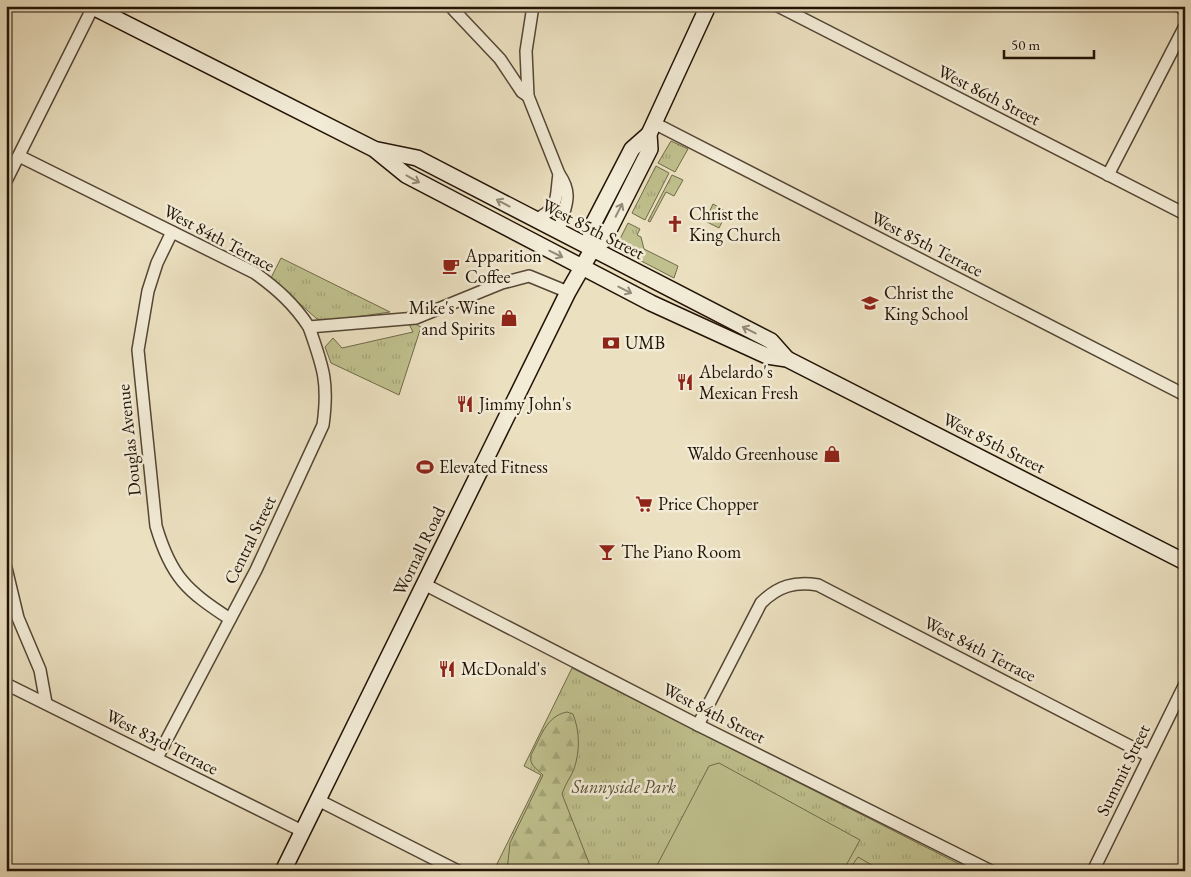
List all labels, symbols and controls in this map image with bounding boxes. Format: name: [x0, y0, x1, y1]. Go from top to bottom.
scale bar: [1004, 28, 1094, 60]
text: 50 m: [1011, 35, 1040, 54]
street label: West 86th Street: [934, 59, 1045, 130]
one-way arrow: [405, 174, 419, 184]
street label: West 85th Street: [538, 193, 649, 264]
one-way arrow: [495, 198, 510, 208]
street label: West 84th Terrace: [160, 199, 279, 277]
place label: Christ the King Church: [689, 202, 781, 246]
one-way arrow: [615, 203, 624, 218]
street label: West 85th Terrace: [867, 205, 987, 282]
church icon: Christ the King Church: [665, 214, 685, 234]
place label: Apparition Coffee: [464, 244, 542, 288]
one-way arrow: [549, 250, 564, 260]
cafe icon: Apparition Coffee: [441, 256, 461, 276]
place label: Christ the King School: [884, 281, 968, 325]
one-way arrow: [618, 285, 633, 295]
school or university icon: Christ the King School: [860, 293, 880, 313]
place label: Mike's Wine and Spirits: [409, 296, 495, 340]
shop icon: Mike's Wine and Spirits: [499, 308, 519, 328]
one-way arrow: [741, 325, 756, 335]
place label: UMB: [625, 331, 665, 354]
bank icon: UMB: [601, 333, 621, 353]
place label: Abelardo's Mexican Fresh: [698, 360, 798, 404]
restaurant icon: Abelardo's Mexican Fresh: [675, 372, 695, 392]
street label: Douglas Avenue: [111, 383, 146, 497]
place label: Jimmy John's: [477, 392, 571, 415]
restaurant icon: Jimmy John's: [455, 394, 475, 414]
street label: West 85th Street: [939, 407, 1050, 478]
place label: Waldo Greenhouse: [687, 442, 818, 465]
shop icon: Waldo Greenhouse: [822, 444, 842, 464]
place label: Elevated Fitness: [439, 455, 548, 478]
sports icon: Elevated Fitness: [415, 457, 435, 477]
street label: Central Street: [218, 491, 281, 588]
place label: Price Chopper: [658, 492, 759, 515]
supermarket icon: Price Chopper: [634, 494, 654, 514]
street label: Wornall Road: [387, 502, 450, 599]
place label: The Piano Room: [621, 540, 741, 563]
bar icon: The Piano Room: [597, 542, 617, 562]
street label: West 84th Terrace: [920, 610, 1040, 687]
place label: McDonald's: [461, 657, 546, 680]
restaurant icon: McDonald's: [437, 659, 457, 679]
street label: West 84th Street: [659, 677, 770, 748]
street label: West 83rd Terrace: [102, 703, 222, 780]
street label: Summit Street: [1090, 720, 1155, 819]
park label: Sunnyside Park: [571, 775, 676, 799]

